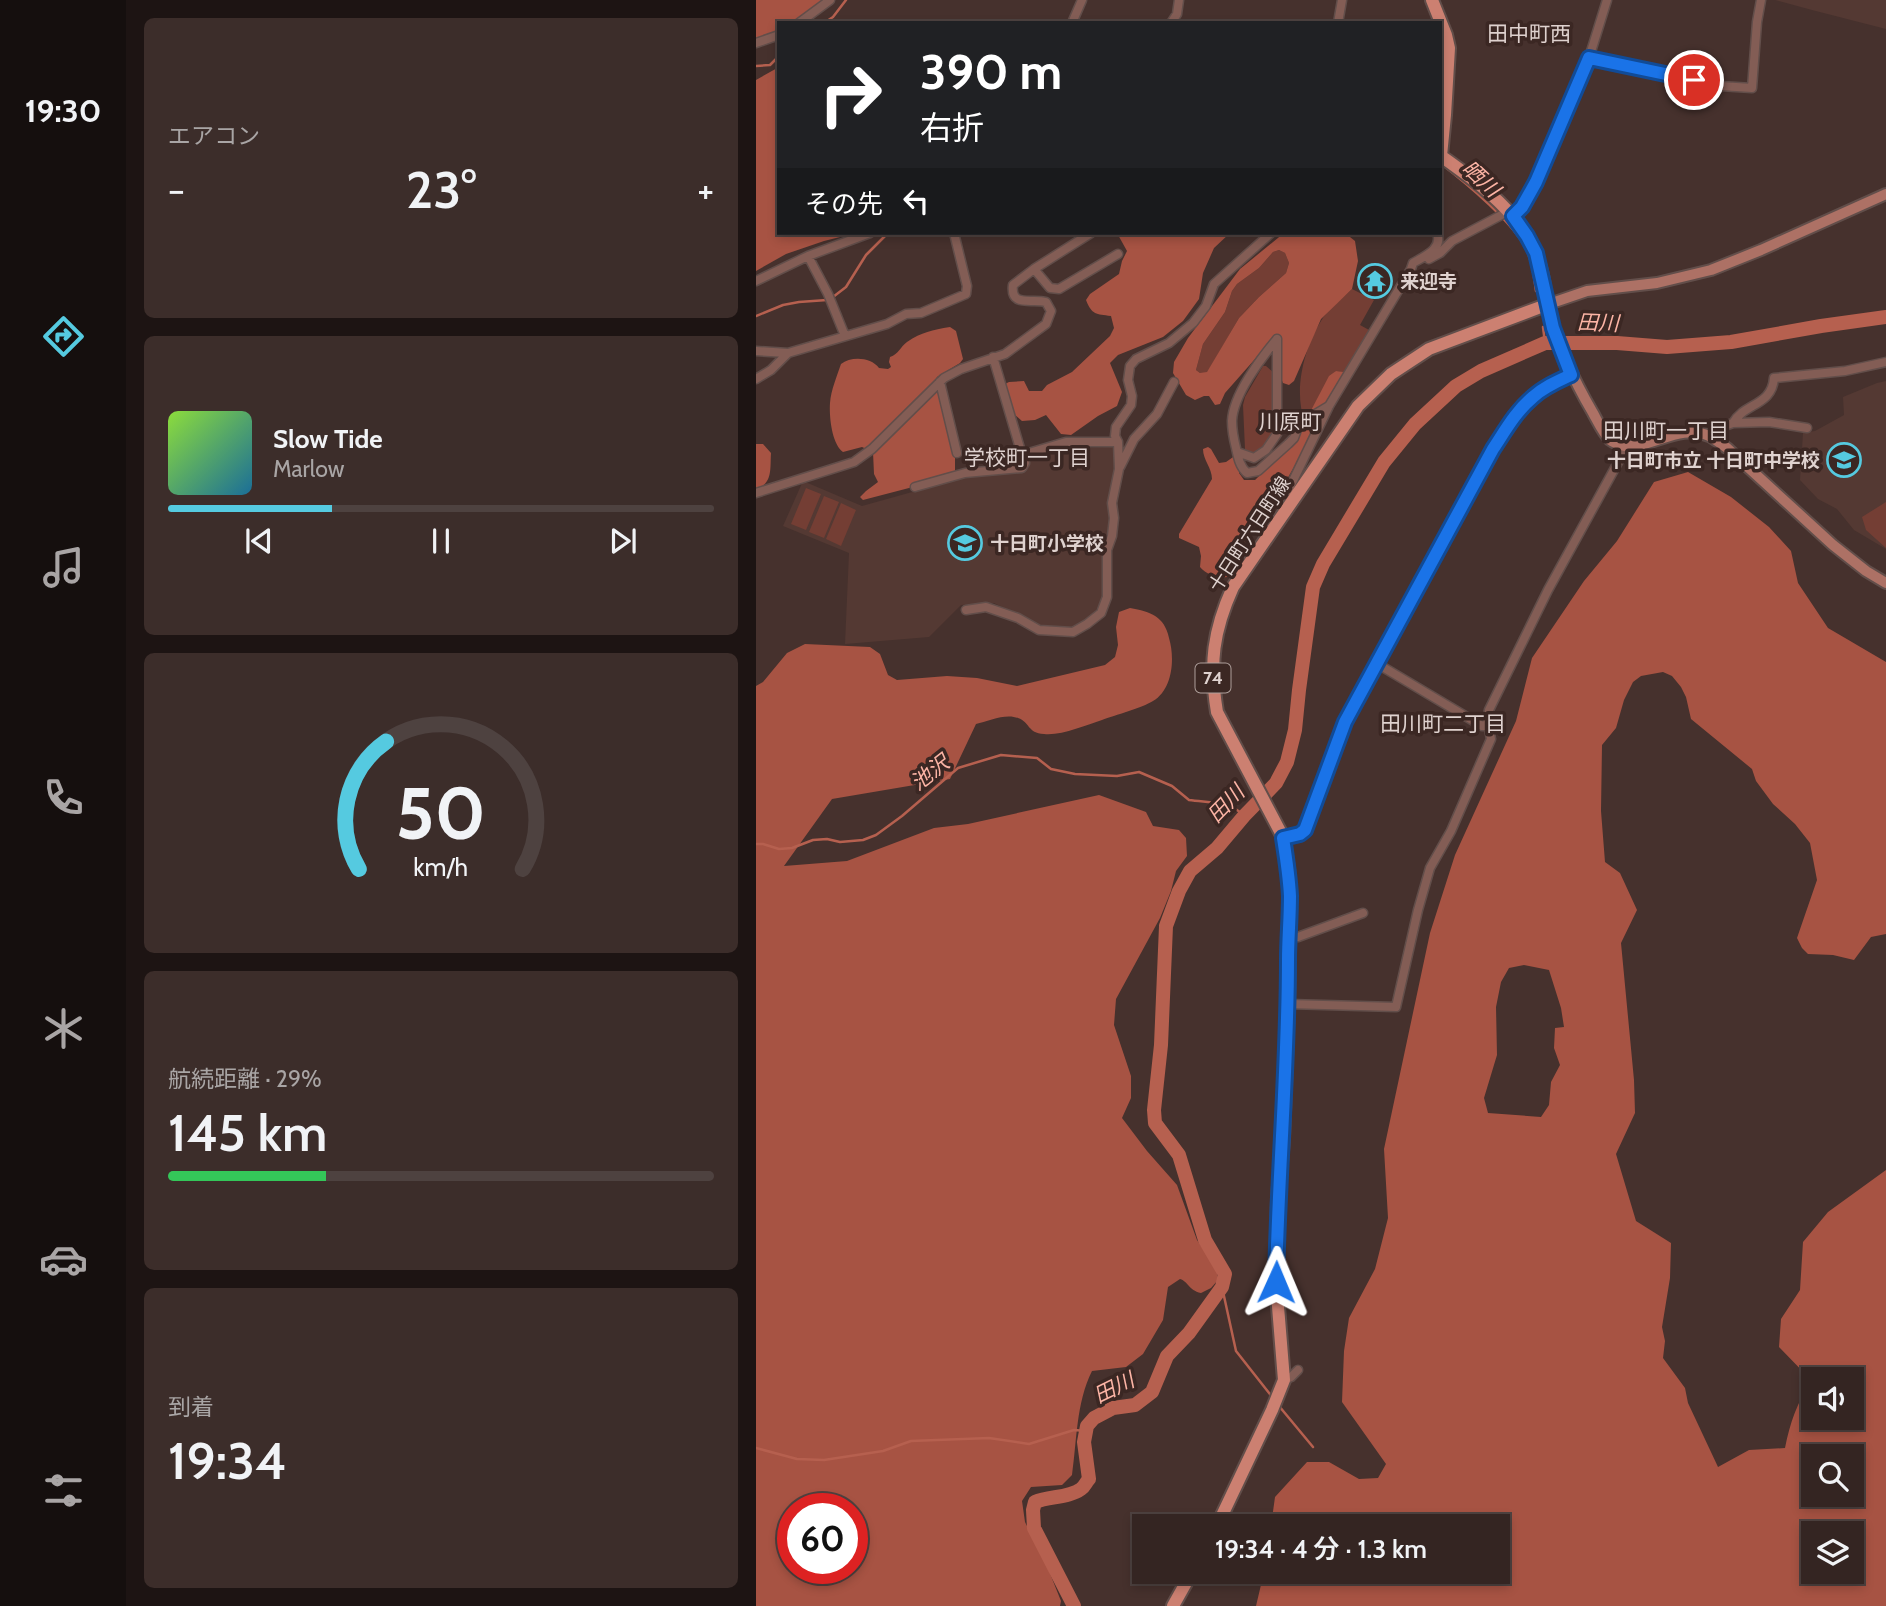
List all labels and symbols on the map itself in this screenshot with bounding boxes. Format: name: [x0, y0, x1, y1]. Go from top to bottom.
district label: 田中町西: [1487, 21, 1571, 46]
pin: [1664, 50, 1724, 110]
water label: 晒川: [1457, 155, 1507, 203]
temple icon: 来迎寺: [1356, 262, 1394, 300]
place label: 来迎寺: [1400, 270, 1457, 293]
water label: 田川: [1577, 309, 1621, 336]
district label: 川原町: [1259, 409, 1322, 434]
district label: 田川町一丁目: [1603, 418, 1729, 443]
school or university icon: 十日町市立 十日町中学校: [1825, 441, 1863, 479]
district label: 学校町一丁目: [964, 445, 1090, 470]
place label: 十日町市立 十日町中学校: [1607, 449, 1820, 472]
street label: 十日町六日町線: [1204, 472, 1295, 596]
school or university icon: 十日町小学校: [946, 524, 984, 562]
place label: 十日町小学校: [990, 532, 1104, 555]
road number: 74: [1196, 664, 1231, 692]
district label: 田川町二丁目: [1380, 711, 1506, 736]
water label: 池沢: [905, 748, 956, 795]
water label: 田川: [1202, 778, 1251, 827]
position arrow: [1239, 1245, 1313, 1319]
water label: 田川: [1089, 1366, 1140, 1408]
speed limit sign: 60: [777, 1493, 868, 1584]

